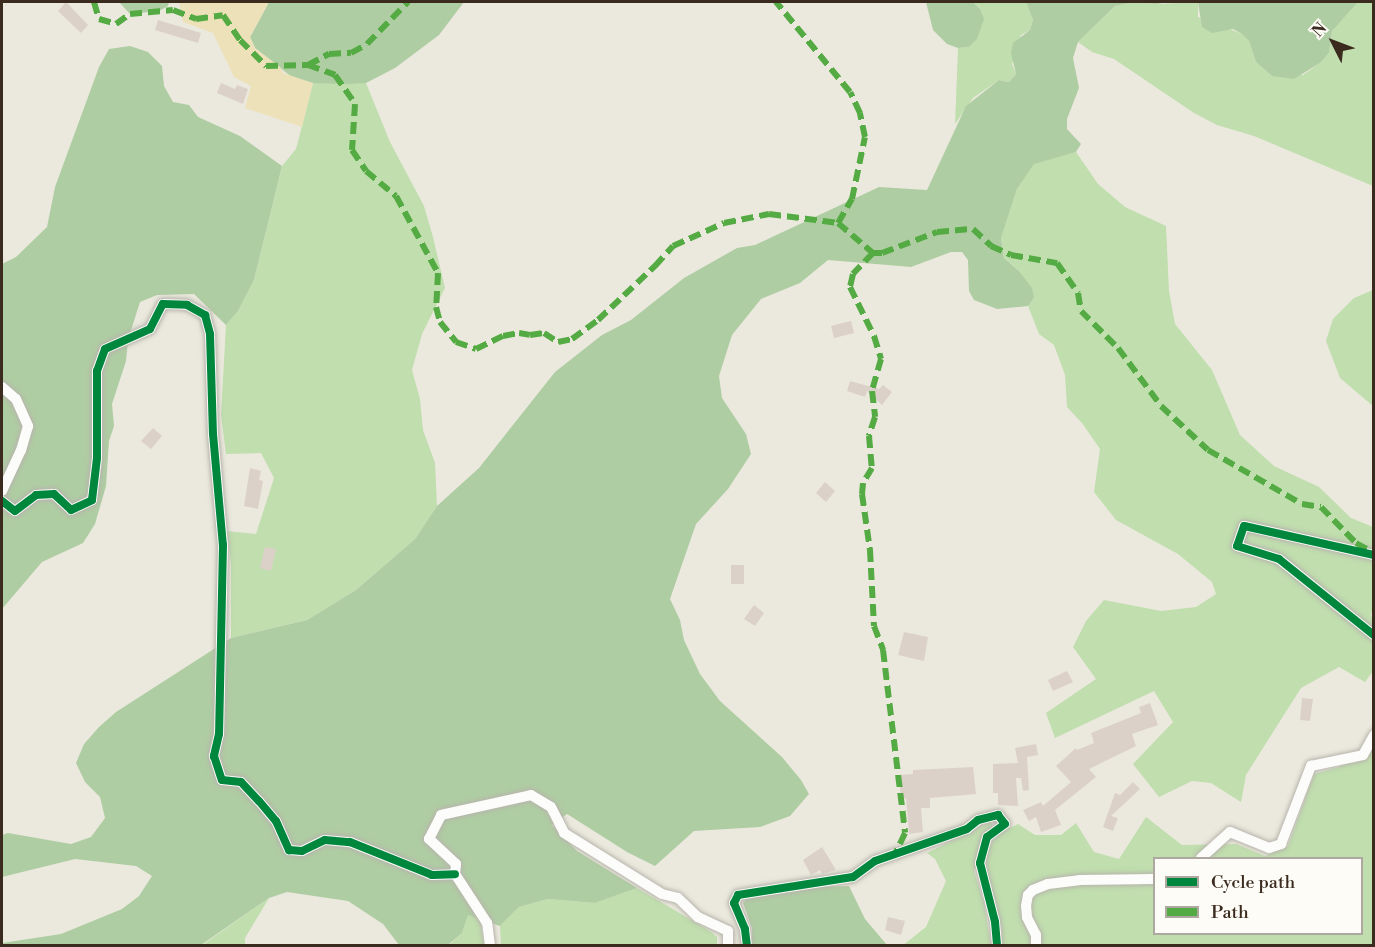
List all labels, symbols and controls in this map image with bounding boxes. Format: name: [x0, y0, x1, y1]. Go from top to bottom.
north arrow: [1303, 12, 1363, 72]
text: N: [1308, 19, 1331, 41]
legend: [1153, 857, 1363, 935]
text: Cycle path: [1211, 871, 1295, 894]
text: Path: [1211, 901, 1249, 924]

